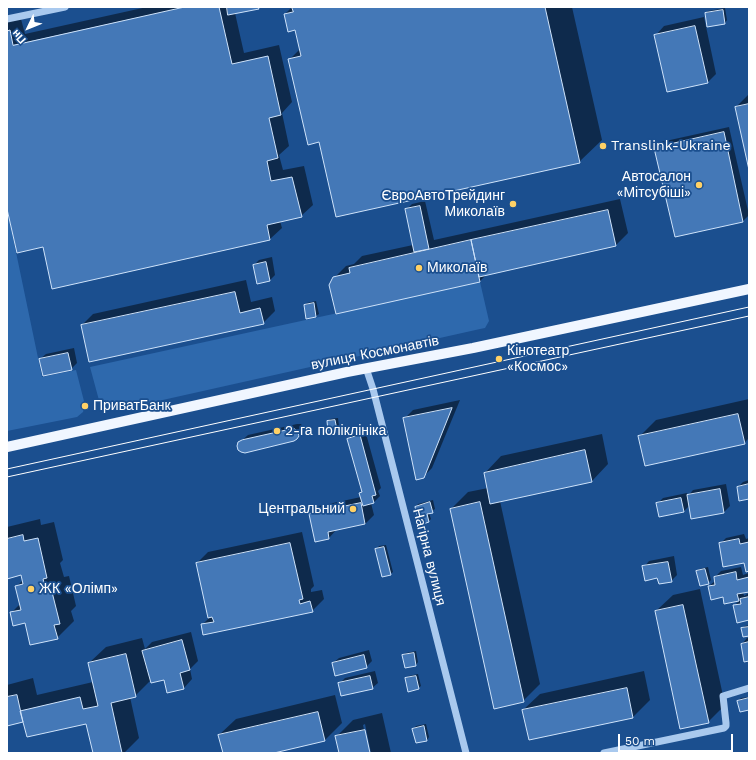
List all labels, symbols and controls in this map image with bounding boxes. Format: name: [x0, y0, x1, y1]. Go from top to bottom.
north arrow: [8, 8, 48, 48]
text: Пн: [9, 27, 29, 46]
place label: Translink-Ukraine: [611, 138, 731, 154]
marker: Translink-Ukraine: [598, 141, 608, 151]
place label: Автосалон «Мітсубіші»: [617, 169, 691, 202]
marker: Автосалон «Мітсубіші»: [694, 180, 704, 190]
place label: ЄвроАвтоТрейдинг Миколаїв: [381, 188, 505, 220]
marker: ЄвроАвтоТрейдинг Миколаїв: [508, 199, 518, 209]
place label: Миколаїв: [427, 260, 488, 276]
marker: Миколаїв: [414, 263, 424, 273]
street label: вулиця Космонавтів: [310, 332, 440, 374]
place label: Кінотеатр «Космос»: [507, 343, 569, 376]
marker: Кінотеатр «Космос»: [494, 354, 504, 364]
place label: ПриватБанк: [93, 398, 171, 414]
marker: ПриватБанк: [80, 401, 90, 411]
place label: 2-га поліклініка: [285, 423, 386, 439]
marker: 2-га поліклініка: [272, 426, 282, 436]
place label: Центральний: [258, 501, 345, 517]
marker: Центральний: [348, 504, 358, 514]
street label: Нагірна вулиця: [409, 507, 449, 607]
place label: ЖК «Олімп»: [39, 581, 118, 597]
marker: ЖК «Олімп»: [26, 584, 36, 594]
scale bar: [620, 726, 735, 752]
text: 50 m: [625, 734, 655, 748]

